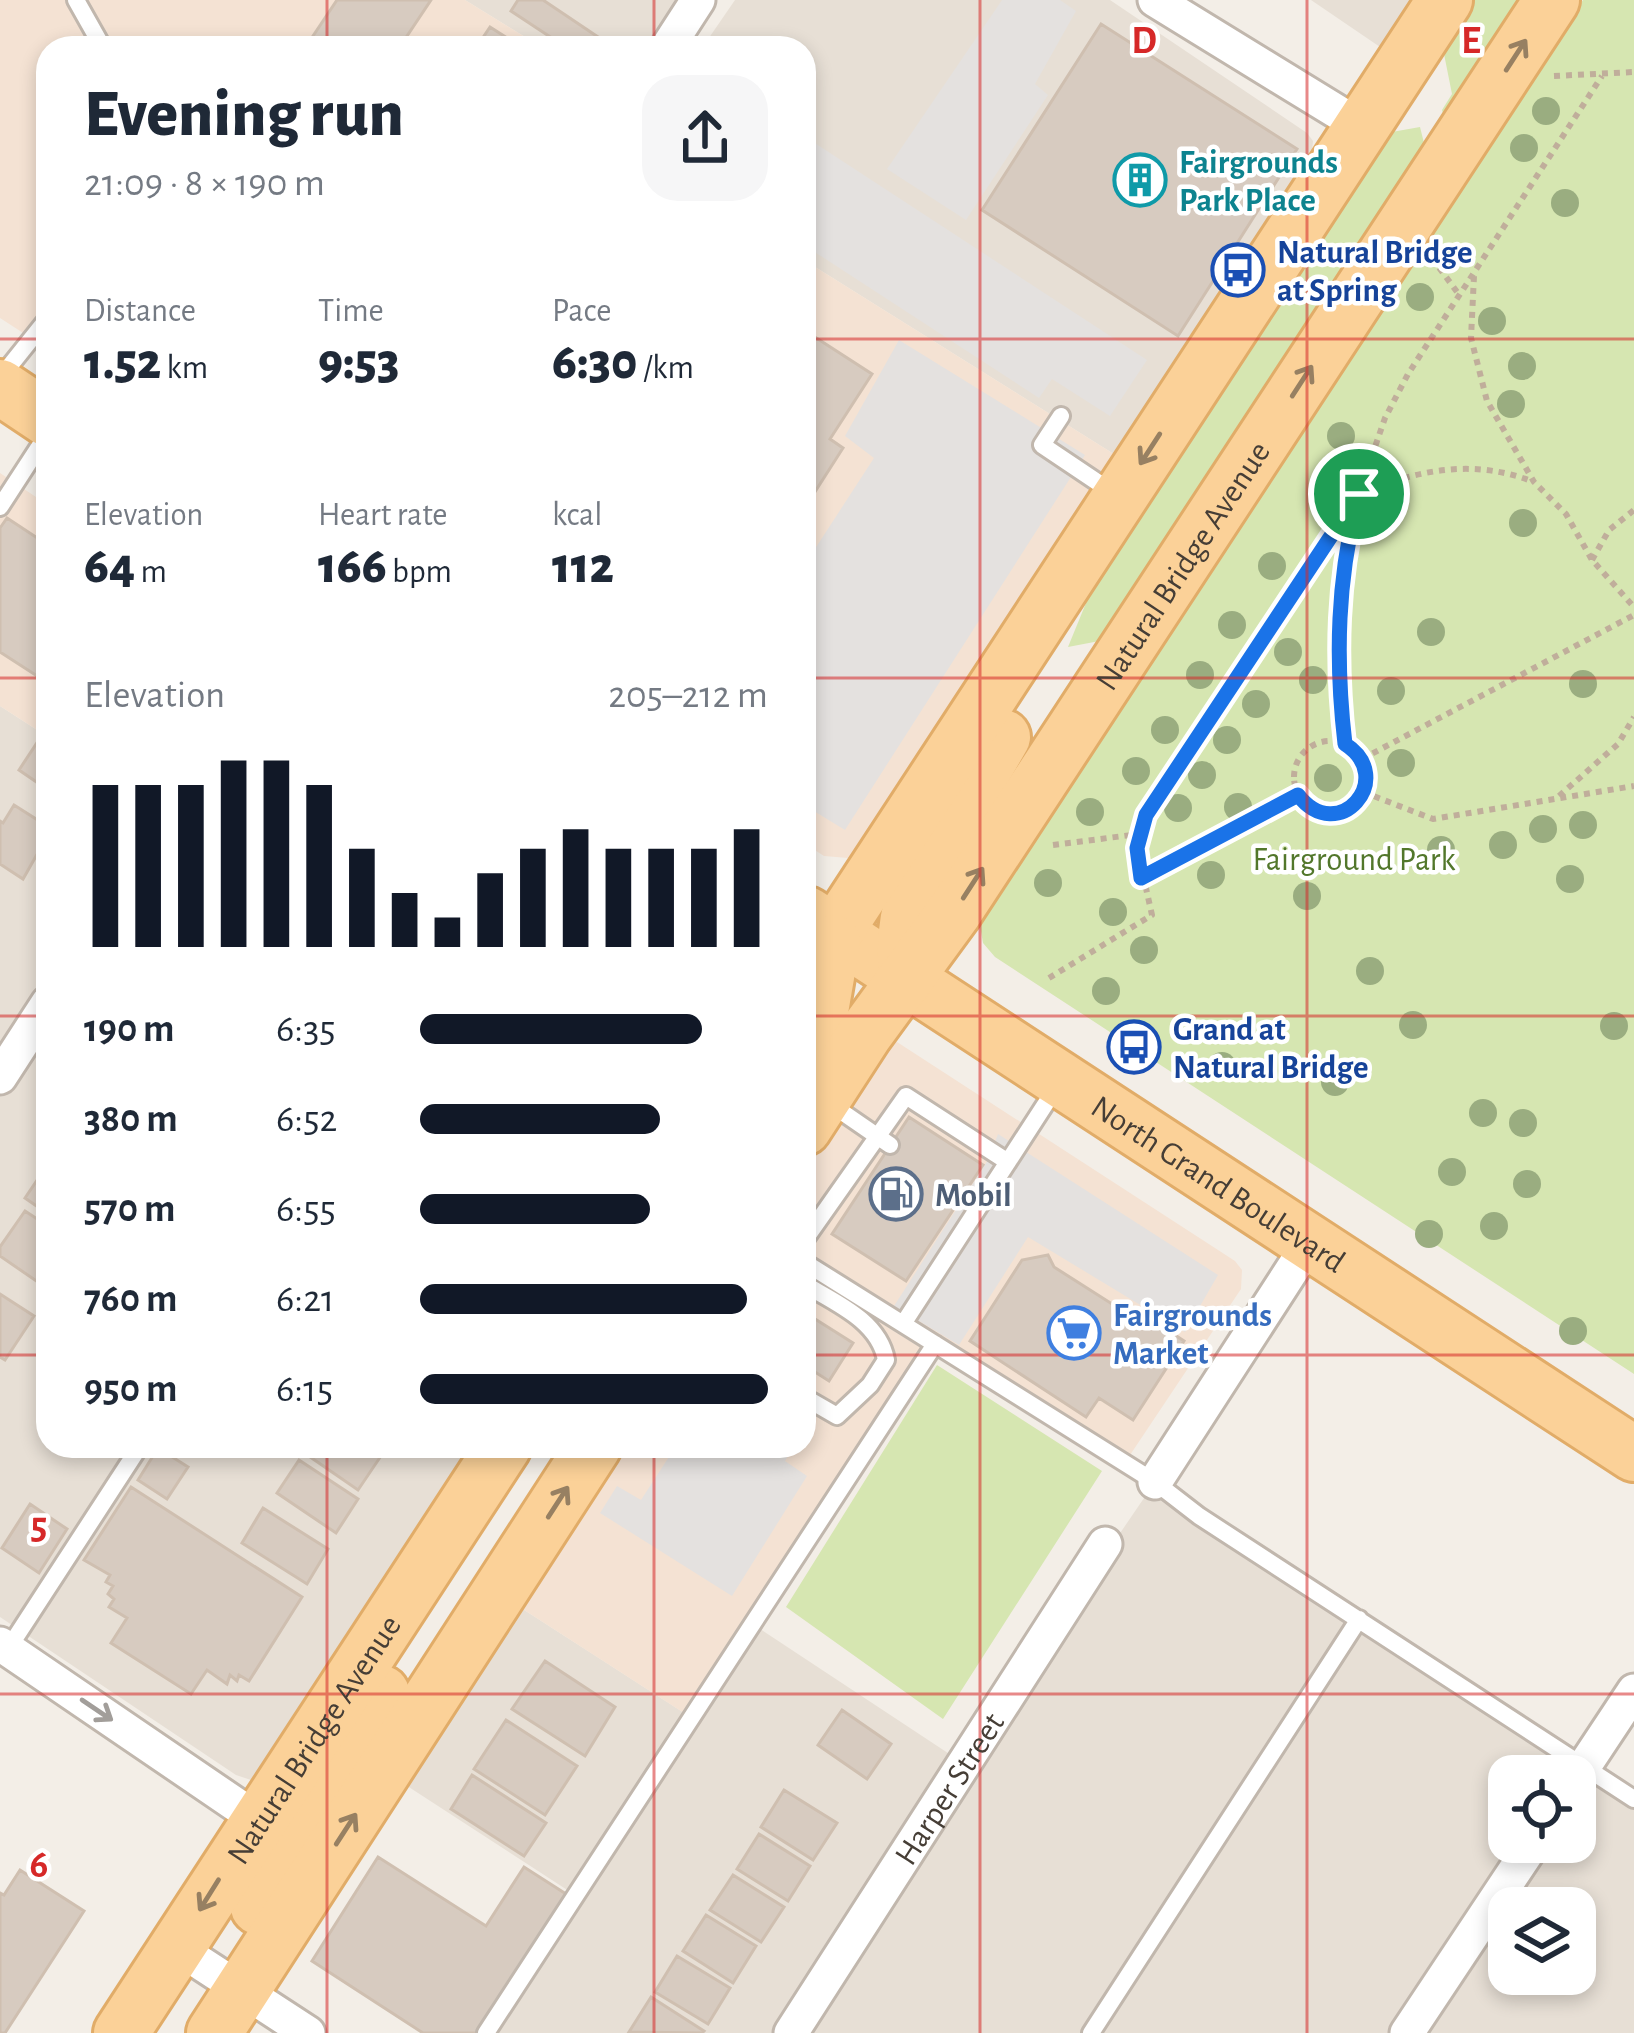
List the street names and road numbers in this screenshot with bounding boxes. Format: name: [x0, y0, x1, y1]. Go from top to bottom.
street label: Natural Bridge Avenue: [1091, 436, 1277, 697]
street label: North Grand Boulevard: [1085, 1090, 1350, 1280]
street label: Natural Bridge Avenue: [222, 1610, 408, 1871]
street label: Harper Street: [890, 1707, 1011, 1871]

